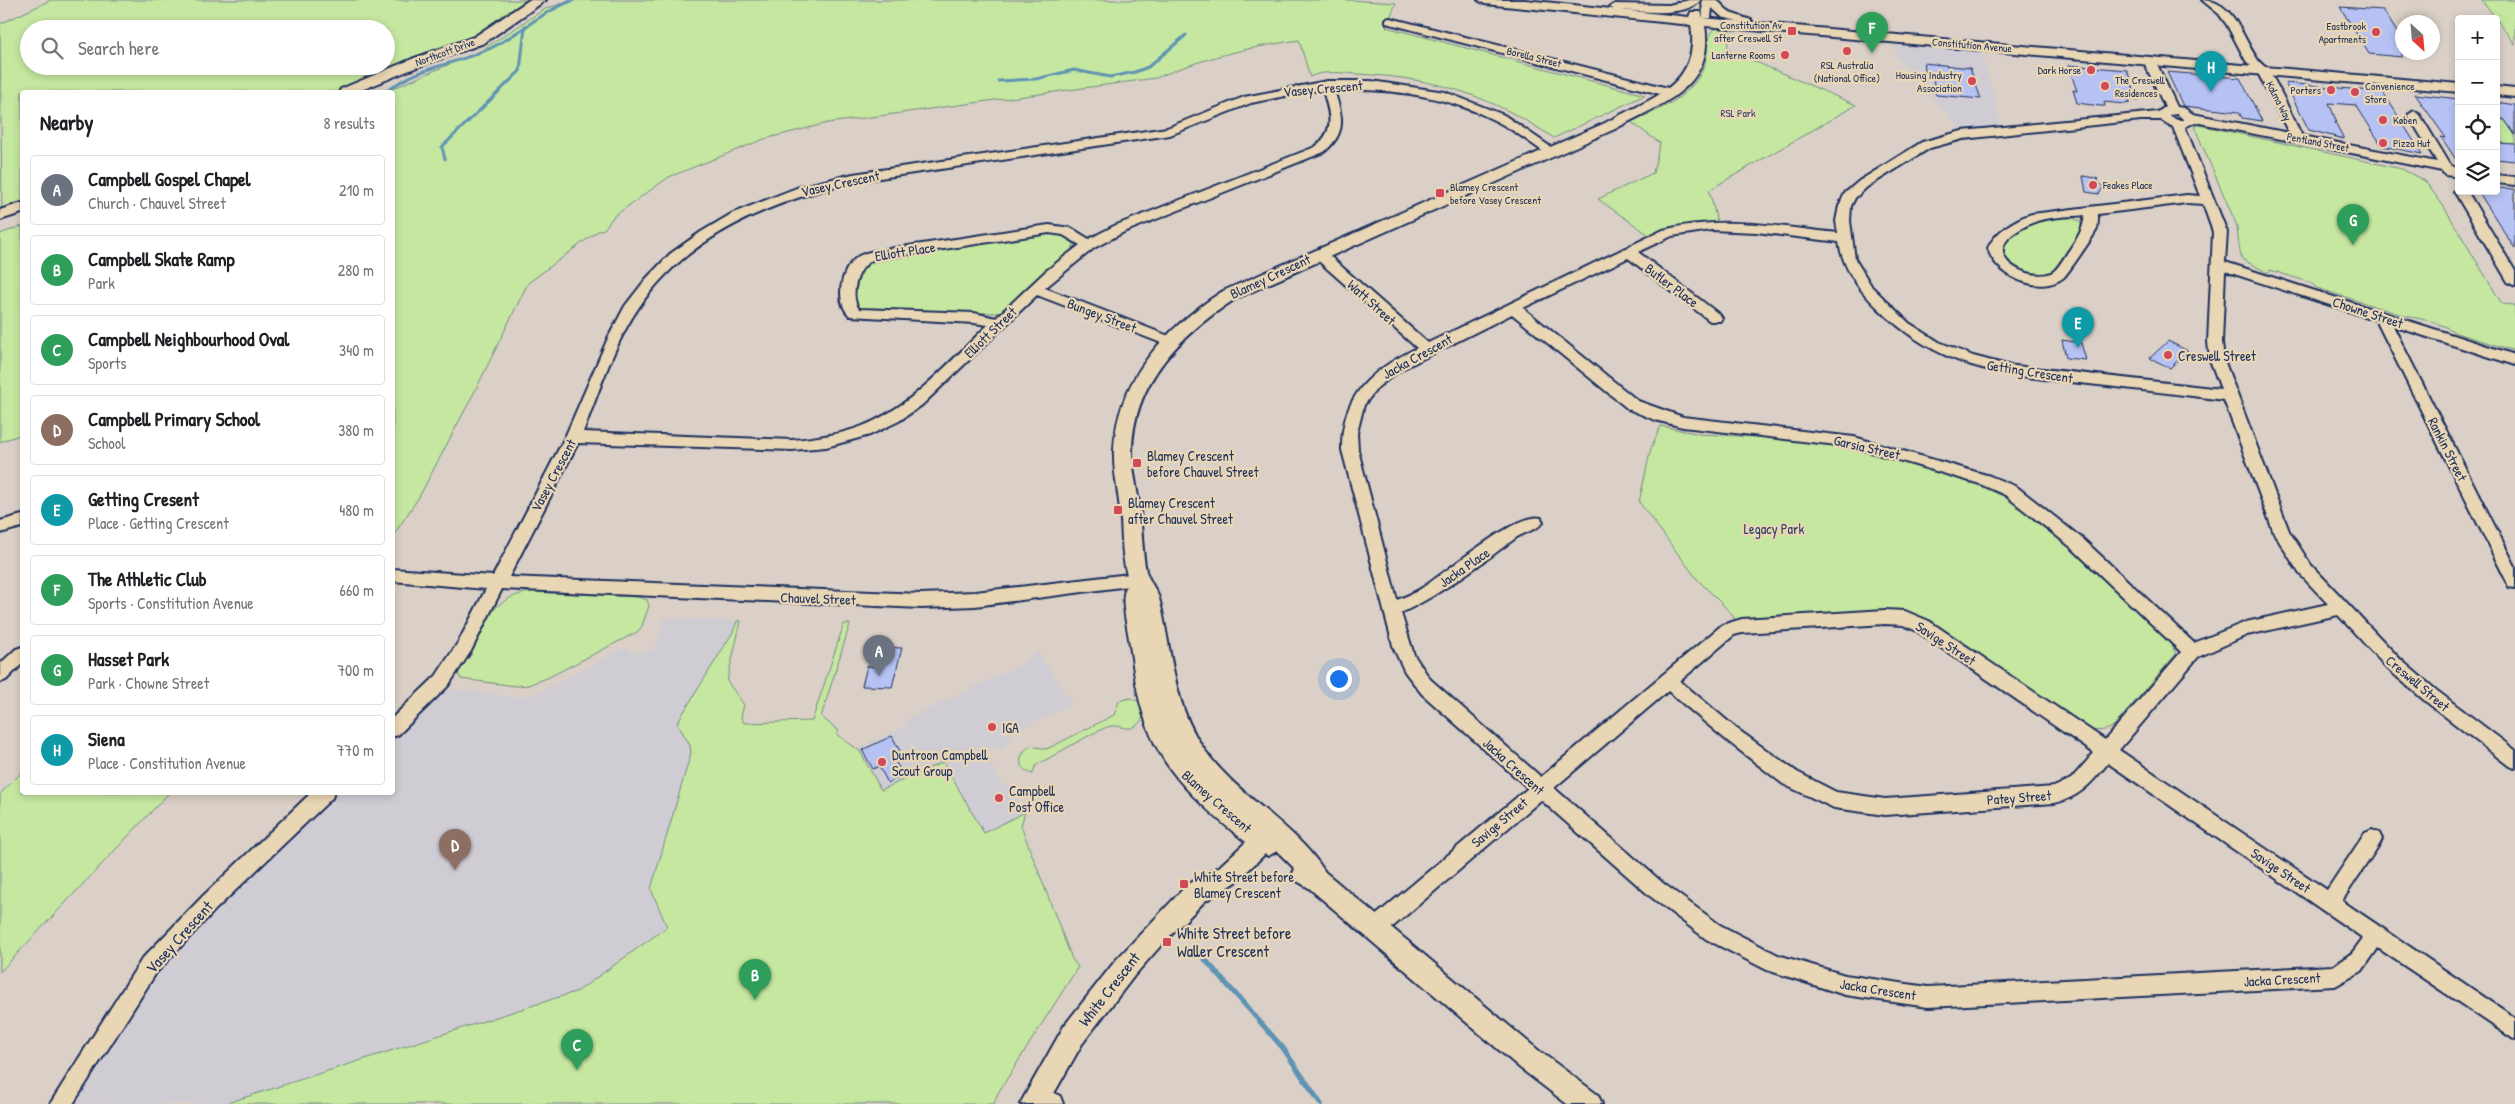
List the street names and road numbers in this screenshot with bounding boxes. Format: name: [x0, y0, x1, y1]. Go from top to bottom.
street label: Northcott Drive: [413, 35, 477, 69]
street label: Constitution Avenue: [1931, 35, 2013, 56]
street label: Borella Street: [1505, 43, 1563, 71]
street label: Vasey Crescent: [1283, 75, 1364, 102]
street label: Kalma Way: [2263, 79, 2295, 124]
street label: Pentland Street: [2286, 129, 2350, 155]
street label: Vasey Crescent: [799, 165, 881, 202]
street label: Elliott Place: [873, 237, 937, 265]
street label: Blamey Crescent: [1227, 249, 1314, 304]
street label: Butler Place: [1641, 259, 1703, 312]
street label: Watt Street: [1344, 275, 1401, 329]
street label: Chowne Street: [2330, 292, 2406, 332]
street label: Bungey Street: [1064, 293, 1139, 338]
street label: Elliott Street: [959, 302, 1021, 362]
street label: Jacka Crescent: [1379, 329, 1455, 383]
street label: Getting Crescent: [1985, 355, 2075, 388]
street label: Rankin Street: [2424, 414, 2472, 484]
street label: Garsia Street: [1832, 430, 1902, 464]
street label: Vasey Crescent: [526, 435, 581, 515]
street label: Jacka Place: [1435, 542, 1493, 591]
street label: Chauvel Street: [780, 587, 856, 609]
street label: Savige Street: [1912, 616, 1980, 670]
street label: Creswell Street: [2382, 651, 2454, 715]
street label: Jacka Crescent: [1479, 733, 1549, 799]
street label: Blamey Crescent: [1177, 765, 1256, 837]
street label: Patey Street: [1986, 785, 2052, 810]
street label: Savige Street: [1467, 793, 1532, 852]
street label: Savige Street: [2247, 843, 2315, 898]
street label: Vasey Crescent: [140, 895, 218, 978]
street label: White Crescent: [1073, 947, 1145, 1031]
street label: Jacka Crescent: [2243, 967, 2321, 990]
street label: Jacka Crescent: [1839, 974, 1918, 1004]

